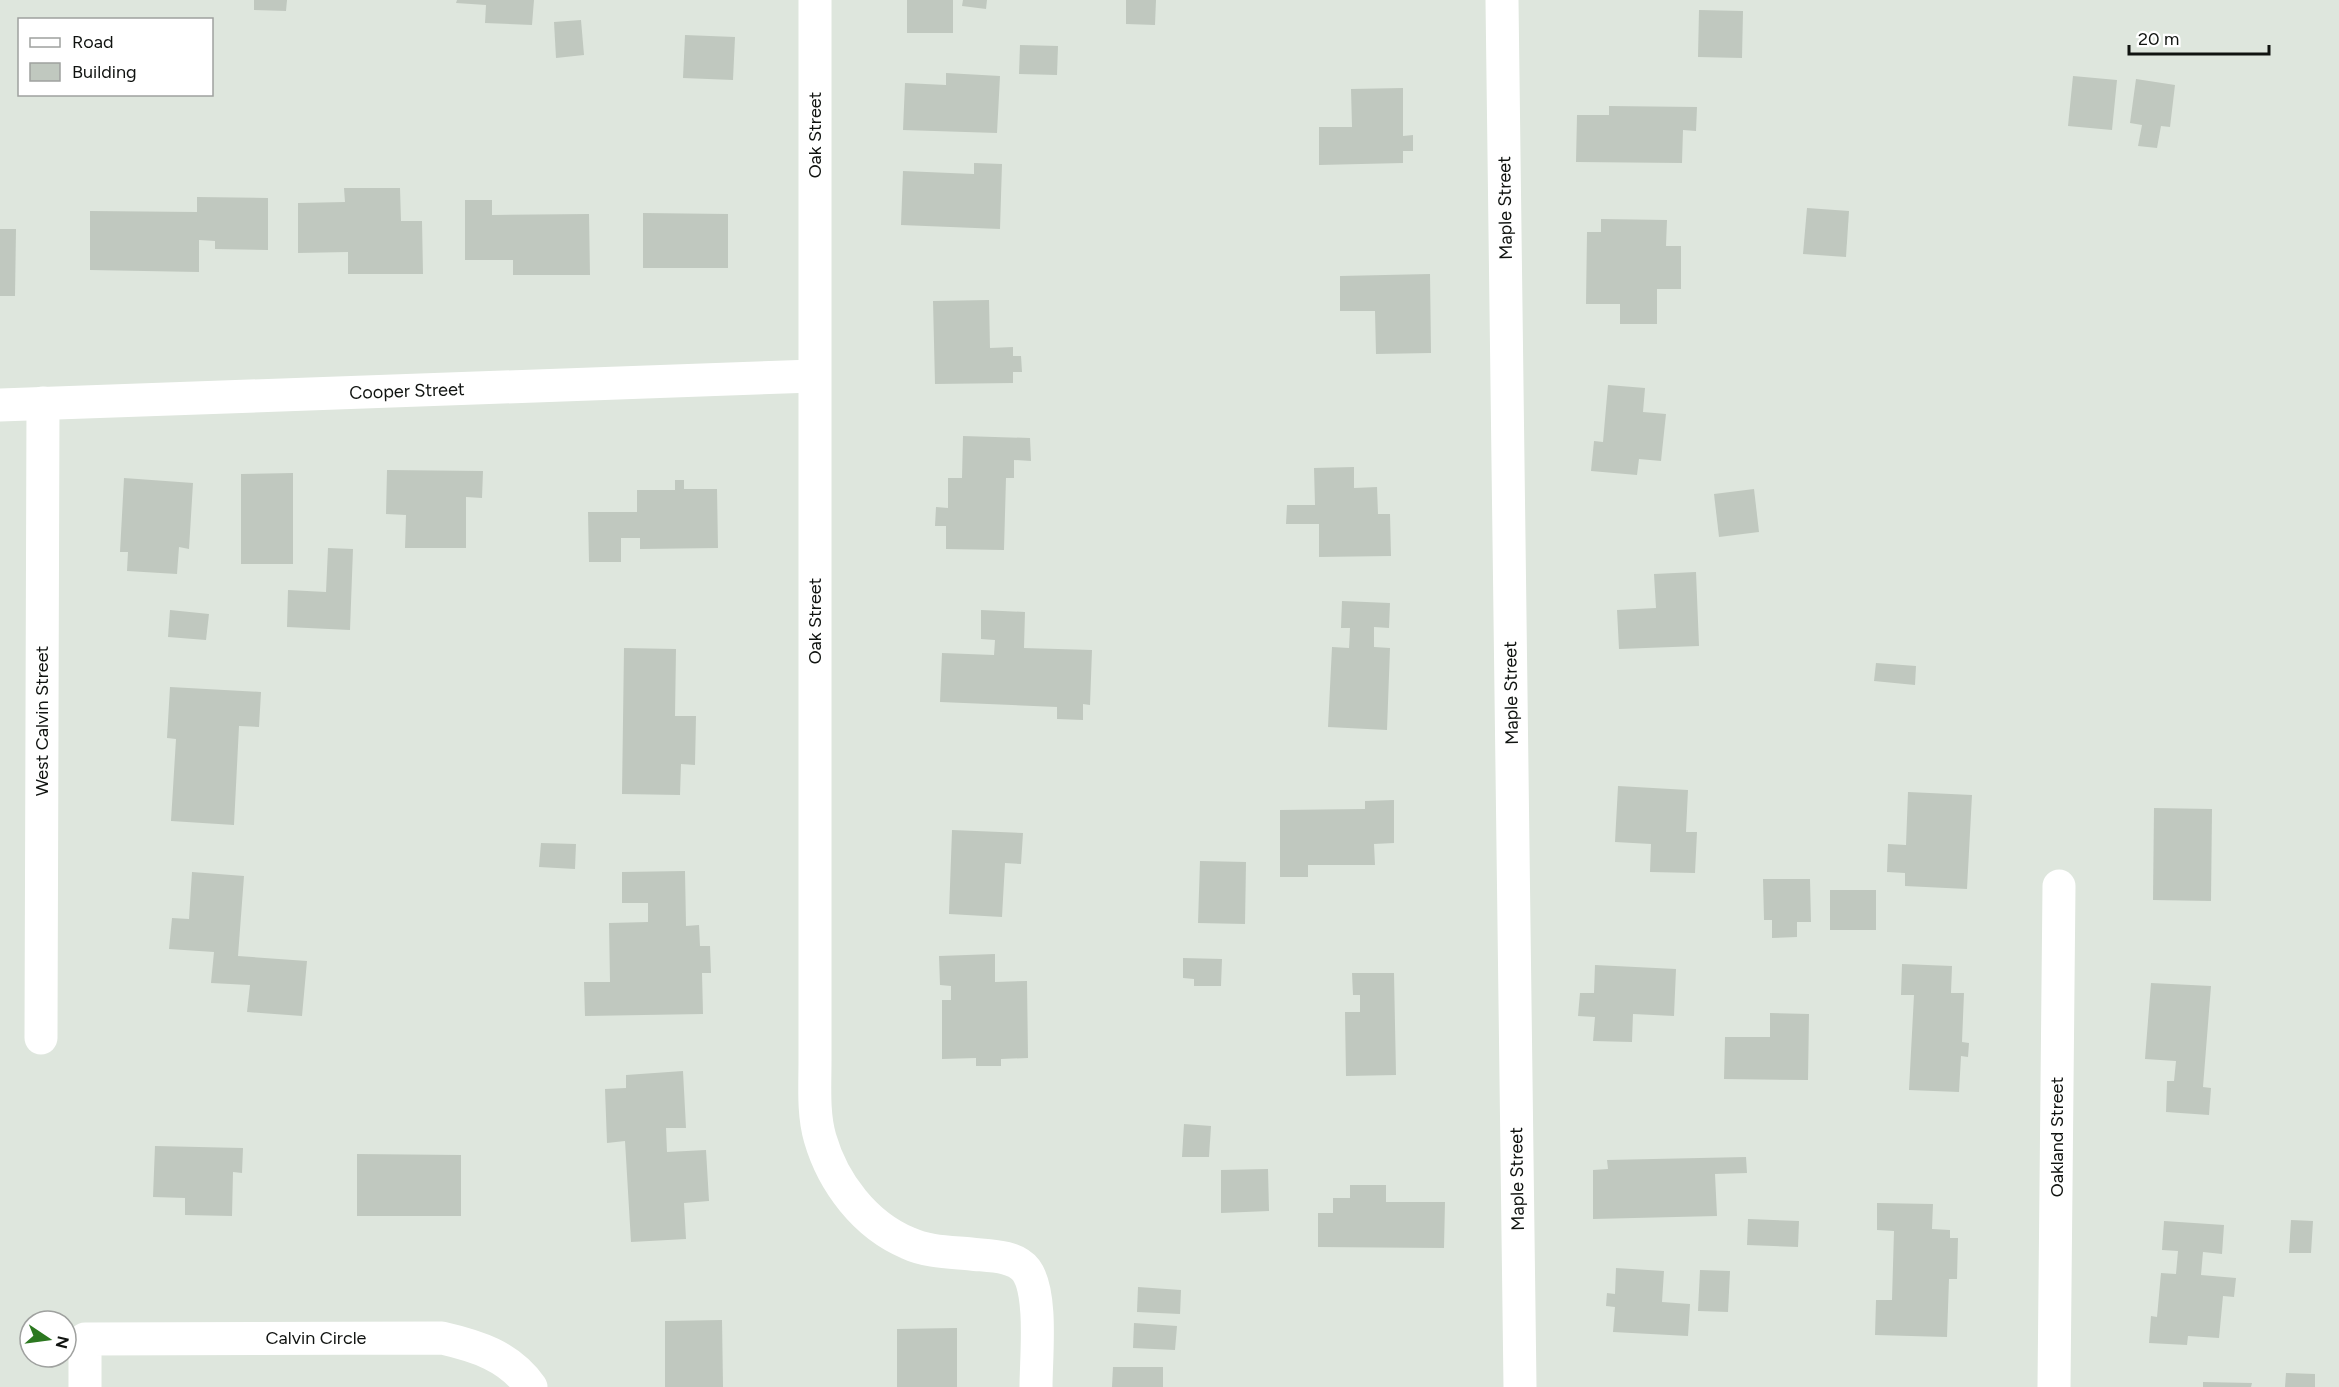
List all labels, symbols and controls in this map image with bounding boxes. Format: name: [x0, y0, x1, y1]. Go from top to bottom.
legend: [18, 18, 213, 96]
scale bar: [2129, 18, 2268, 56]
text: 20 m: [2138, 28, 2179, 50]
text: Road: [72, 31, 113, 53]
text: Building: [72, 61, 137, 83]
street label: Oak Street: [804, 91, 826, 178]
street label: Maple Street: [1493, 156, 1517, 260]
street label: Cooper Street: [349, 378, 465, 404]
street label: Oak Street: [804, 577, 826, 664]
street label: Maple Street: [1499, 641, 1523, 745]
street label: West Calvin Street: [31, 646, 53, 796]
street label: Oakland Street: [2046, 1077, 2068, 1197]
street label: Maple Street: [1505, 1127, 1529, 1231]
north arrow: [18, 1309, 78, 1369]
street label: Calvin Circle: [266, 1327, 367, 1349]
text: N: [51, 1334, 73, 1350]

